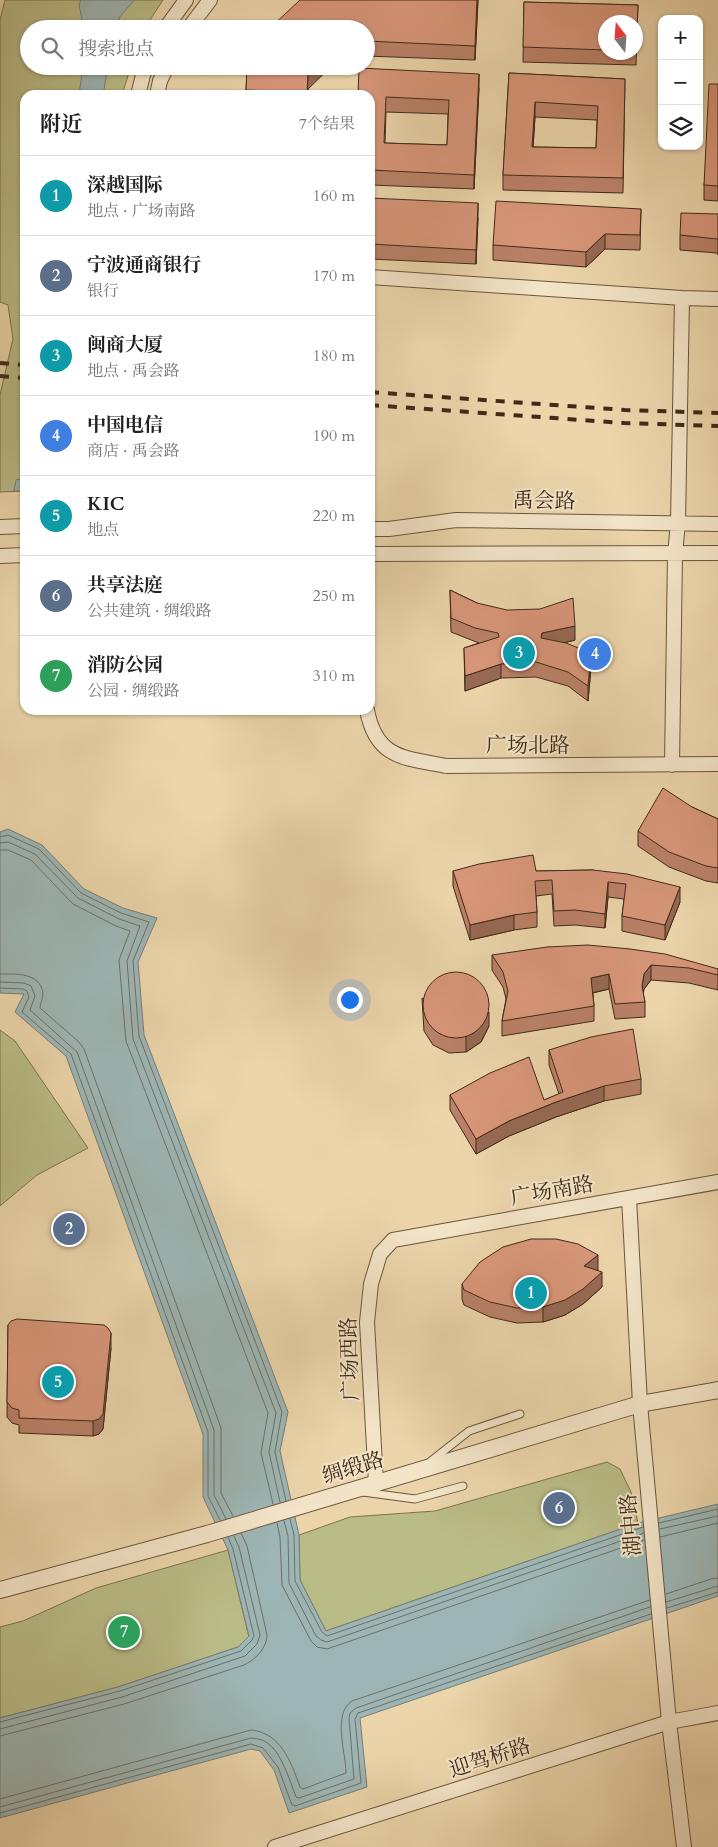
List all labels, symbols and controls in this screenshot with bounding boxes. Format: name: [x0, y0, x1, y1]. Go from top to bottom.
north arrow: [598, 15, 643, 60]
map controls: [658, 15, 703, 150]
button: +: [658, 15, 703, 60]
search box: [20, 20, 375, 75]
icon: search: [38, 34, 66, 62]
text: 搜索地点: [78, 36, 154, 62]
button: −: [658, 60, 703, 105]
button: layers: [658, 105, 703, 150]
text: 附近: [40, 110, 82, 139]
text: 7个结果: [299, 113, 355, 135]
text: 深越国际: [87, 172, 163, 198]
text: 1: [52, 185, 60, 207]
text: 160 m: [313, 185, 355, 207]
text: 地点 · 广场南路: [87, 200, 196, 222]
text: 宁波通商银行: [87, 252, 201, 278]
text: 2: [52, 265, 60, 287]
text: 170 m: [313, 265, 355, 287]
text: 银行: [87, 280, 119, 302]
text: 闽商大厦: [87, 332, 163, 358]
text: 3: [52, 345, 60, 367]
text: 180 m: [313, 345, 355, 367]
text: 地点 · 禹会路: [87, 360, 180, 382]
text: 中国电信: [87, 412, 163, 438]
text: 4: [52, 425, 60, 447]
text: 190 m: [313, 425, 355, 447]
text: 商店 · 禹会路: [87, 440, 180, 462]
street label: 禹会路: [512, 486, 576, 516]
text: KIC: [87, 491, 124, 517]
text: 5: [52, 505, 60, 527]
text: 220 m: [313, 505, 355, 527]
text: 地点: [87, 519, 119, 541]
text: 共享法庭: [87, 572, 163, 598]
text: 6: [52, 585, 60, 607]
text: 250 m: [313, 585, 355, 607]
text: 公共建筑 · 绸缎路: [87, 600, 212, 622]
pin: 3: [503, 634, 535, 672]
pin: 4: [579, 635, 611, 673]
text: 消防公园: [87, 652, 163, 678]
text: 7: [52, 665, 60, 687]
text: 310 m: [313, 665, 355, 687]
text: 公园 · 绸缎路: [87, 680, 180, 702]
street label: 广场北路: [486, 731, 570, 760]
your location: [337, 987, 363, 1013]
street label: 广场南路: [508, 1169, 596, 1213]
pin: 2: [53, 1210, 85, 1248]
pin: 1: [515, 1274, 547, 1312]
street label: 广场西路: [334, 1317, 366, 1401]
pin: 5: [42, 1363, 74, 1401]
street label: 绸缎路: [319, 1445, 387, 1491]
pin: 6: [543, 1489, 575, 1527]
street label: 湖中路: [614, 1492, 648, 1558]
pin: 7: [108, 1613, 140, 1651]
street label: 迎驾桥路: [446, 1731, 534, 1785]

